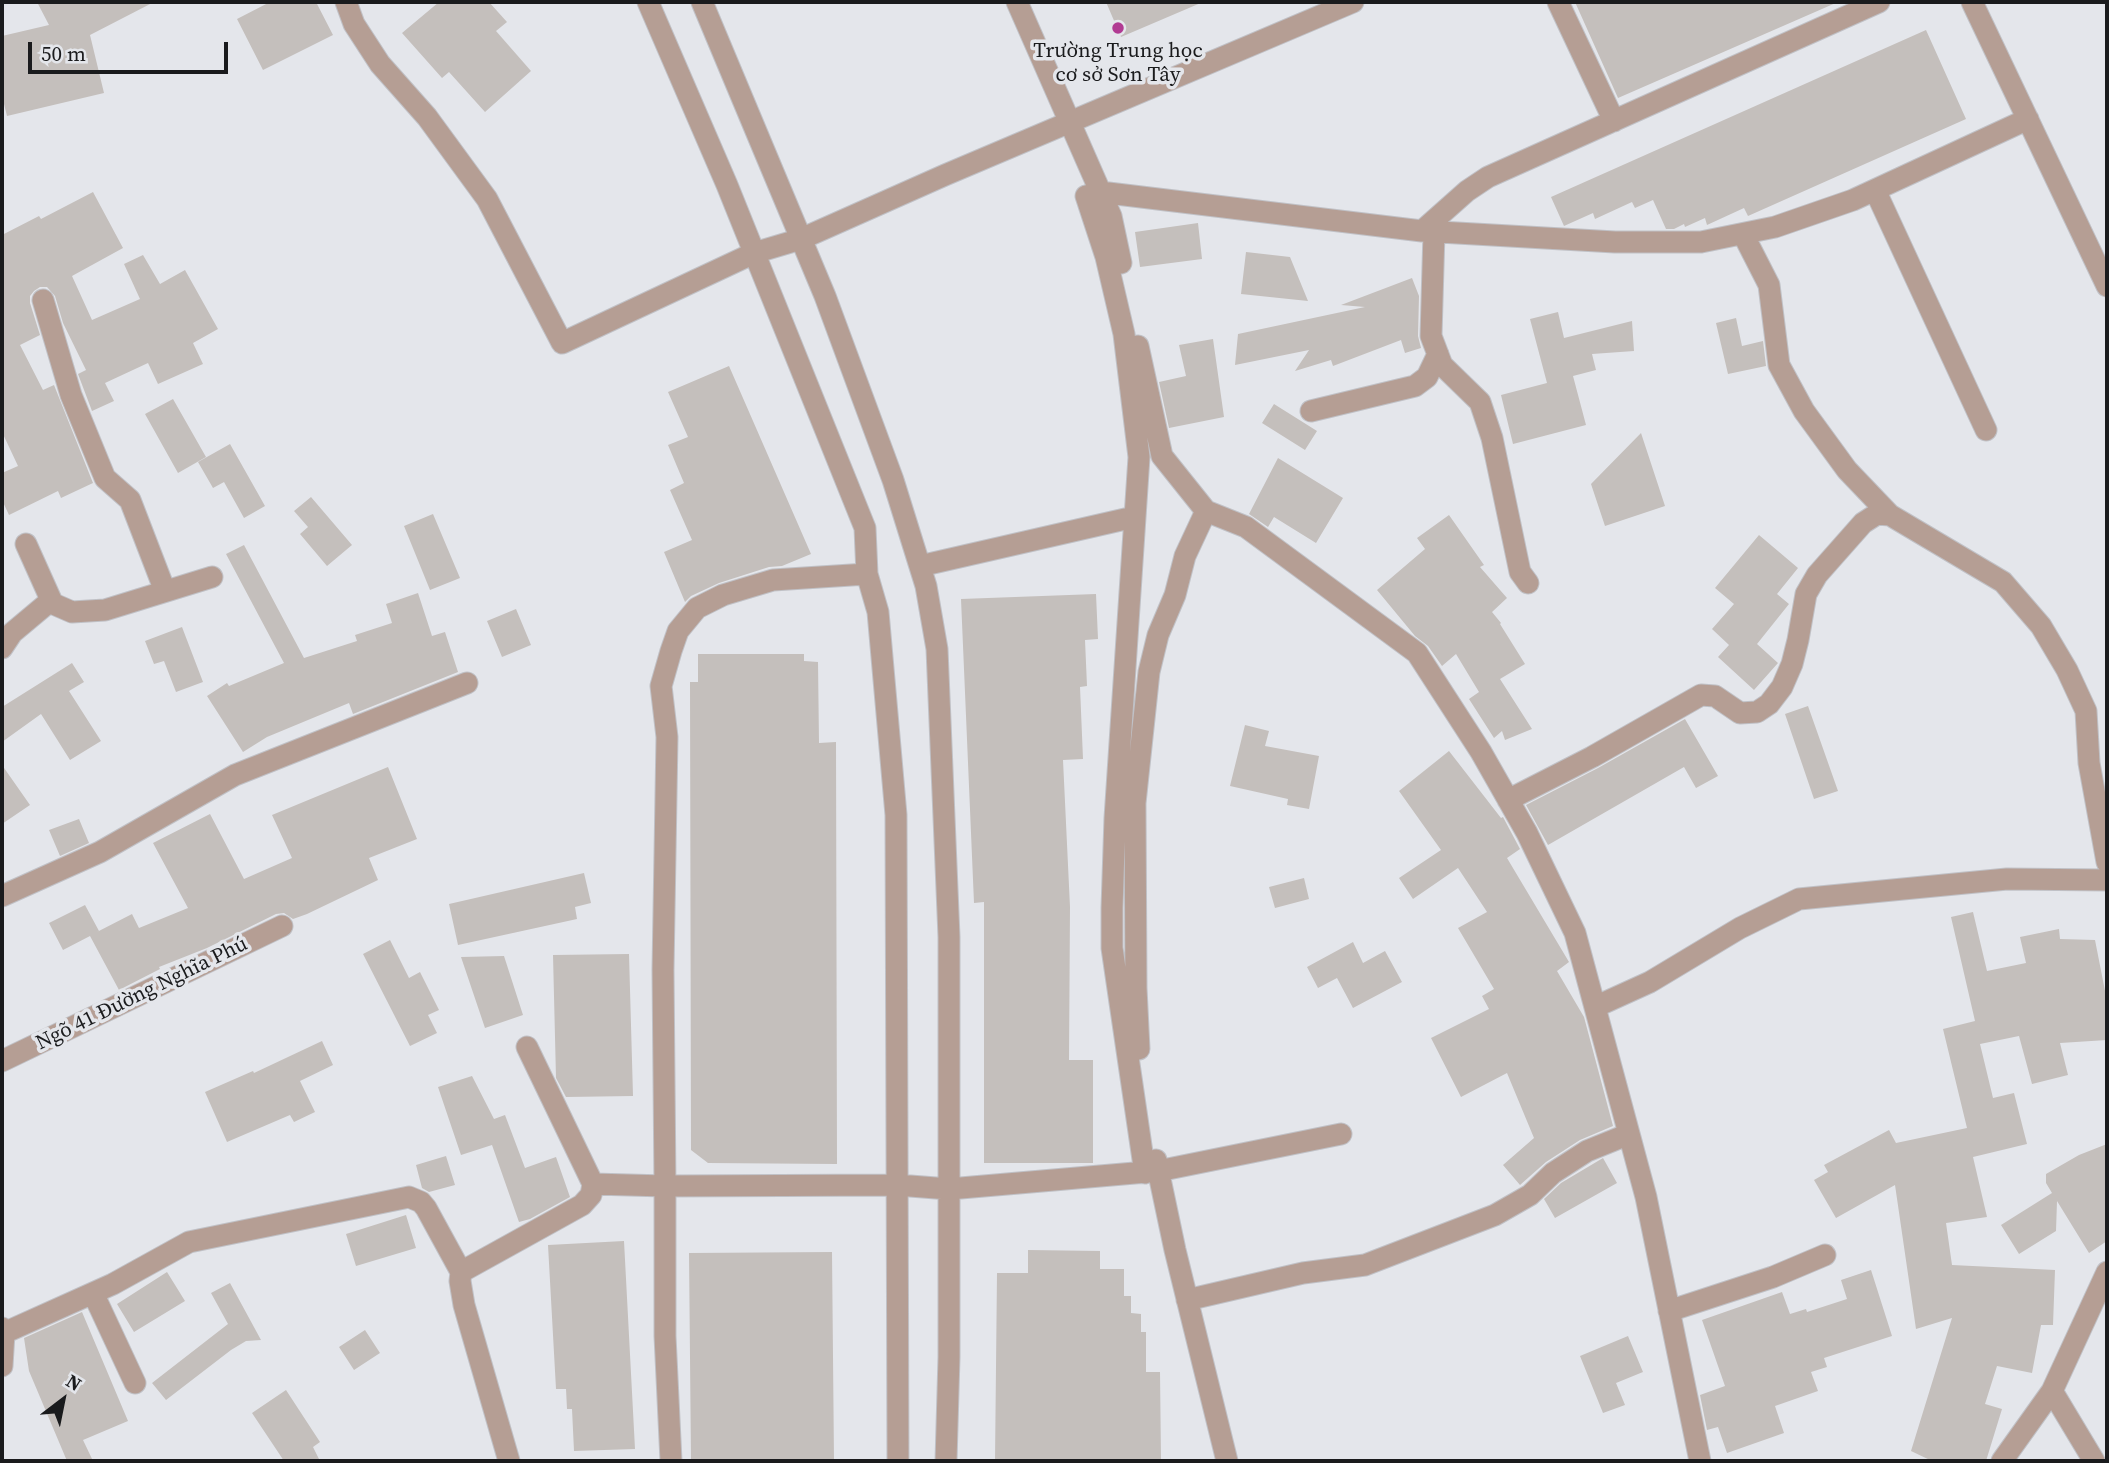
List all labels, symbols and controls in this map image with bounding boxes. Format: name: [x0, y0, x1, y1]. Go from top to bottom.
marker: Trường Trung học cơ sở Sơn Tây: [1110, 20, 1126, 36]
scale bar: [32, 28, 231, 72]
text: 50 m: [41, 39, 86, 68]
place label: Trường Trung học cơ sở Sơn Tây: [1033, 39, 1203, 89]
street label: Ngõ 41 Đường Nghĩa Phú: [32, 932, 252, 1056]
north arrow: [28, 1365, 98, 1435]
text: N: [61, 1367, 87, 1397]

